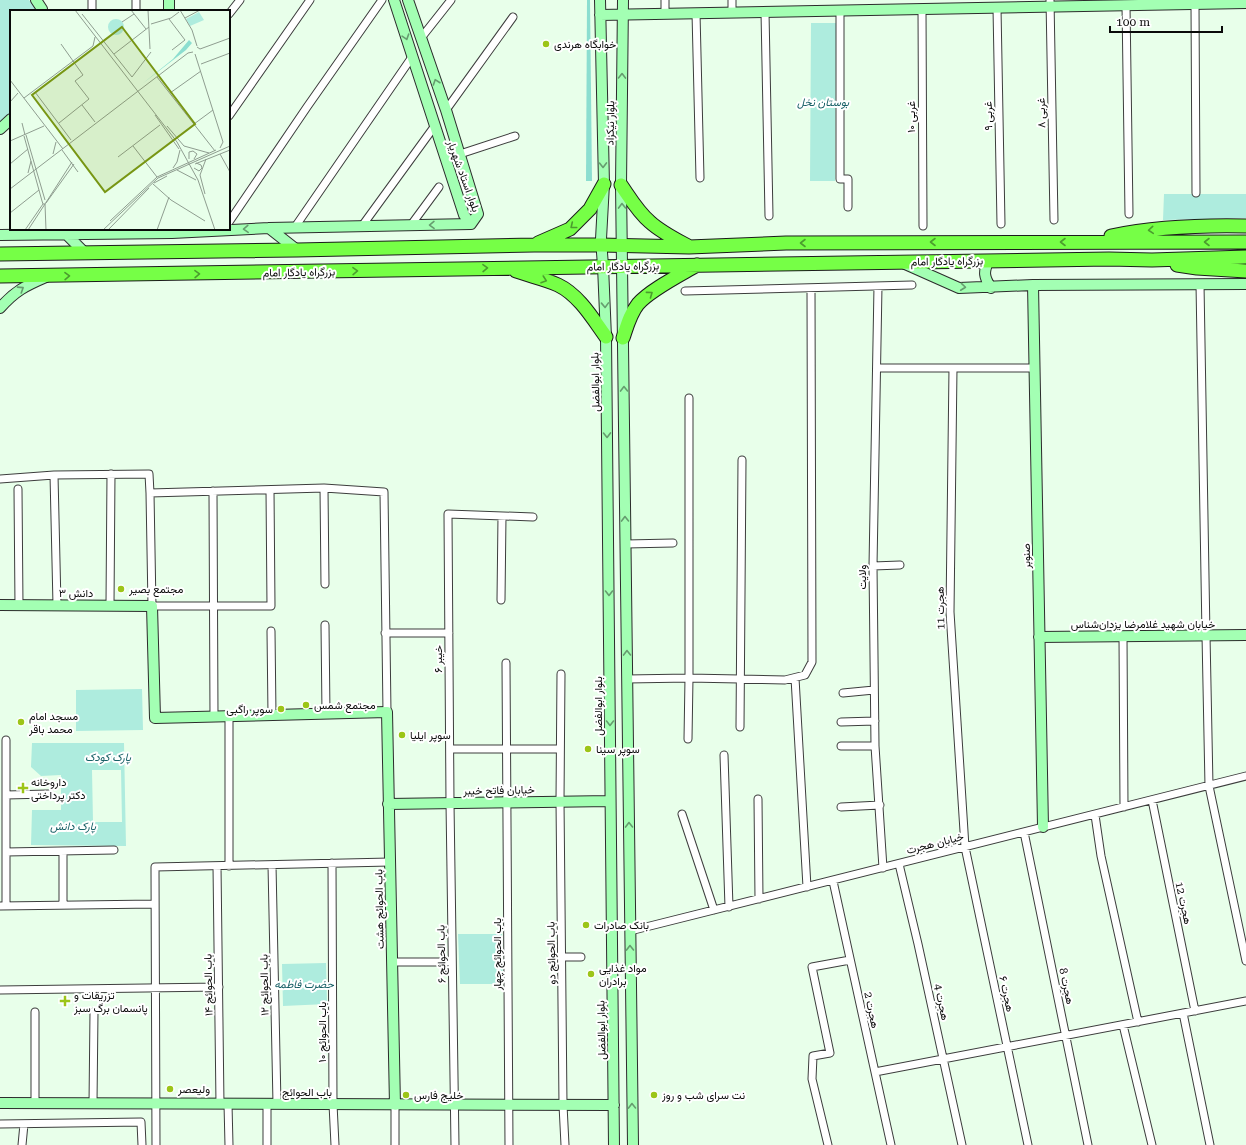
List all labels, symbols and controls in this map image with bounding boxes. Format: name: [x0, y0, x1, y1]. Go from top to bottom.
scale bar: [1110, 8, 1222, 34]
inset map: [10, 10, 230, 230]
text: 100 m: [1116, 15, 1150, 29]
one-way arrow: [401, 33, 409, 40]
place label: خوابگاه هرندی: [554, 38, 616, 51]
marker: خوابگاه هرندی: [541, 39, 551, 49]
one-way arrow: [618, 73, 626, 79]
one-way arrow: [433, 78, 441, 85]
park label: بوستان نخل: [797, 96, 850, 109]
street label: غربی ۸: [1035, 97, 1048, 128]
street label: بلوار نیکزاد: [604, 101, 617, 146]
street label: غربی ۱۰: [905, 101, 918, 133]
street label: غربی ۹: [982, 101, 995, 131]
street label: بلوار استاد شهریار: [444, 137, 483, 214]
one-way arrow: [599, 162, 607, 168]
one-way arrow: [618, 203, 626, 209]
one-way arrow: [429, 221, 435, 229]
one-way arrow: [570, 221, 577, 228]
one-way arrow: [243, 225, 249, 233]
one-way arrow: [1148, 225, 1154, 234]
one-way arrow: [930, 238, 936, 246]
one-way arrow: [1060, 238, 1066, 246]
one-way arrow: [1204, 238, 1210, 246]
one-way arrow: [800, 239, 806, 247]
street label: بزرگراه یادگار امام: [911, 254, 983, 270]
street label: بزرگراه یادگار امام: [587, 259, 659, 275]
one-way arrow: [482, 264, 488, 272]
street label: بزرگراه یادگار امام: [263, 265, 335, 281]
one-way arrow: [352, 266, 358, 275]
one-way arrow: [194, 269, 200, 278]
one-way arrow: [64, 272, 70, 280]
one-way arrow: [540, 276, 547, 284]
one-way arrow: [959, 282, 966, 291]
one-way arrow: [17, 287, 24, 294]
one-way arrow: [646, 292, 653, 299]
one-way arrow: [601, 302, 609, 308]
street label: بلوار ابوالفضل: [588, 352, 603, 412]
one-way arrow: [620, 386, 628, 392]
one-way arrow: [603, 432, 611, 438]
one-way arrow: [621, 516, 629, 522]
street label: صنوبر: [1020, 543, 1033, 570]
street label: ولایت: [856, 564, 869, 589]
place label: مجتمع بصیر: [128, 583, 183, 597]
marker: مجتمع بصیر: [116, 584, 126, 594]
street label: هجرت 11: [934, 586, 947, 630]
street label: دانش ۳: [59, 587, 93, 600]
one-way arrow: [605, 590, 613, 596]
street label: خیابان شهید غلامرضا یزدان‌شناس: [1071, 618, 1215, 631]
street label: خیبر ۶: [432, 645, 445, 673]
one-way arrow: [623, 650, 631, 656]
street label: بلوار ابوالفضل: [592, 676, 605, 736]
place label: مجتمع شمس: [314, 699, 376, 713]
marker: مجتمع شمس: [301, 700, 311, 710]
place label: سوپر راگبی: [226, 703, 273, 717]
marker: سوپر راگبی: [276, 704, 286, 714]
place label: مسجد امام محمد باقر: [28, 710, 78, 736]
marker: مسجد امام محمد باقر: [16, 717, 26, 727]
one-way arrow: [606, 720, 614, 726]
place label: سوپر ایلیا: [410, 729, 451, 743]
marker: سوپر ایلیا: [397, 730, 407, 740]
place label: سوپر سینا: [596, 743, 640, 757]
marker: سوپر سینا: [583, 744, 593, 754]
park label: پارک کودک: [85, 751, 132, 765]
place label: داروخانه دکتر پرداختی: [31, 776, 85, 803]
marker: داروخانه دکتر پرداختی: [18, 783, 28, 793]
street label: خیابان فاتح خیبر: [462, 783, 535, 799]
park label: پارک دانش: [50, 820, 97, 834]
one-way arrow: [625, 822, 633, 828]
street label: خیابان هجرت: [905, 830, 965, 857]
street label: باب الحوائج هشت: [372, 869, 388, 949]
street label: هجرت 12: [1173, 881, 1194, 926]
street label: باب الحوائج چهار: [491, 918, 505, 991]
place label: بانک صادرات: [594, 919, 649, 932]
marker: بانک صادرات: [581, 920, 591, 930]
street label: باب الحوائج دو: [544, 921, 560, 985]
street label: باب الحوائج ۶: [434, 925, 450, 983]
one-way arrow: [626, 945, 635, 951]
street label: باب الحوائج ۱۴: [201, 954, 217, 1016]
street label: باب الحوائج ۱۲: [257, 954, 273, 1016]
place label: مواد غذایی برادران: [599, 962, 647, 988]
street label: هجرت 8: [1056, 967, 1077, 1006]
marker: مواد غذایی برادران: [586, 969, 596, 979]
street label: هجرت ۶: [996, 975, 1017, 1014]
park label: حضرت فاطمه: [274, 978, 334, 991]
street label: هجرت 4: [931, 983, 952, 1022]
place label: تزریقات و پانسمان برگ سبز: [73, 989, 148, 1016]
street label: هجرت 2: [861, 991, 882, 1030]
marker: تزریقات و پانسمان برگ سبز: [59, 995, 71, 1007]
street label: بلوار ابوالفضل: [594, 1000, 609, 1060]
street label: باب الحوائج ۱۰: [316, 1002, 330, 1062]
place label: ولیعصر: [177, 1083, 210, 1096]
marker: ولیعصر: [165, 1084, 175, 1094]
street label: باب الحوائج: [282, 1086, 332, 1100]
place label: خلیج فارس: [414, 1089, 464, 1103]
place label: نت سرای شب و روز: [661, 1089, 745, 1102]
marker: خلیج فارس: [401, 1090, 411, 1100]
marker: نت سرای شب و روز: [649, 1090, 659, 1100]
one-way arrow: [628, 1103, 636, 1109]

